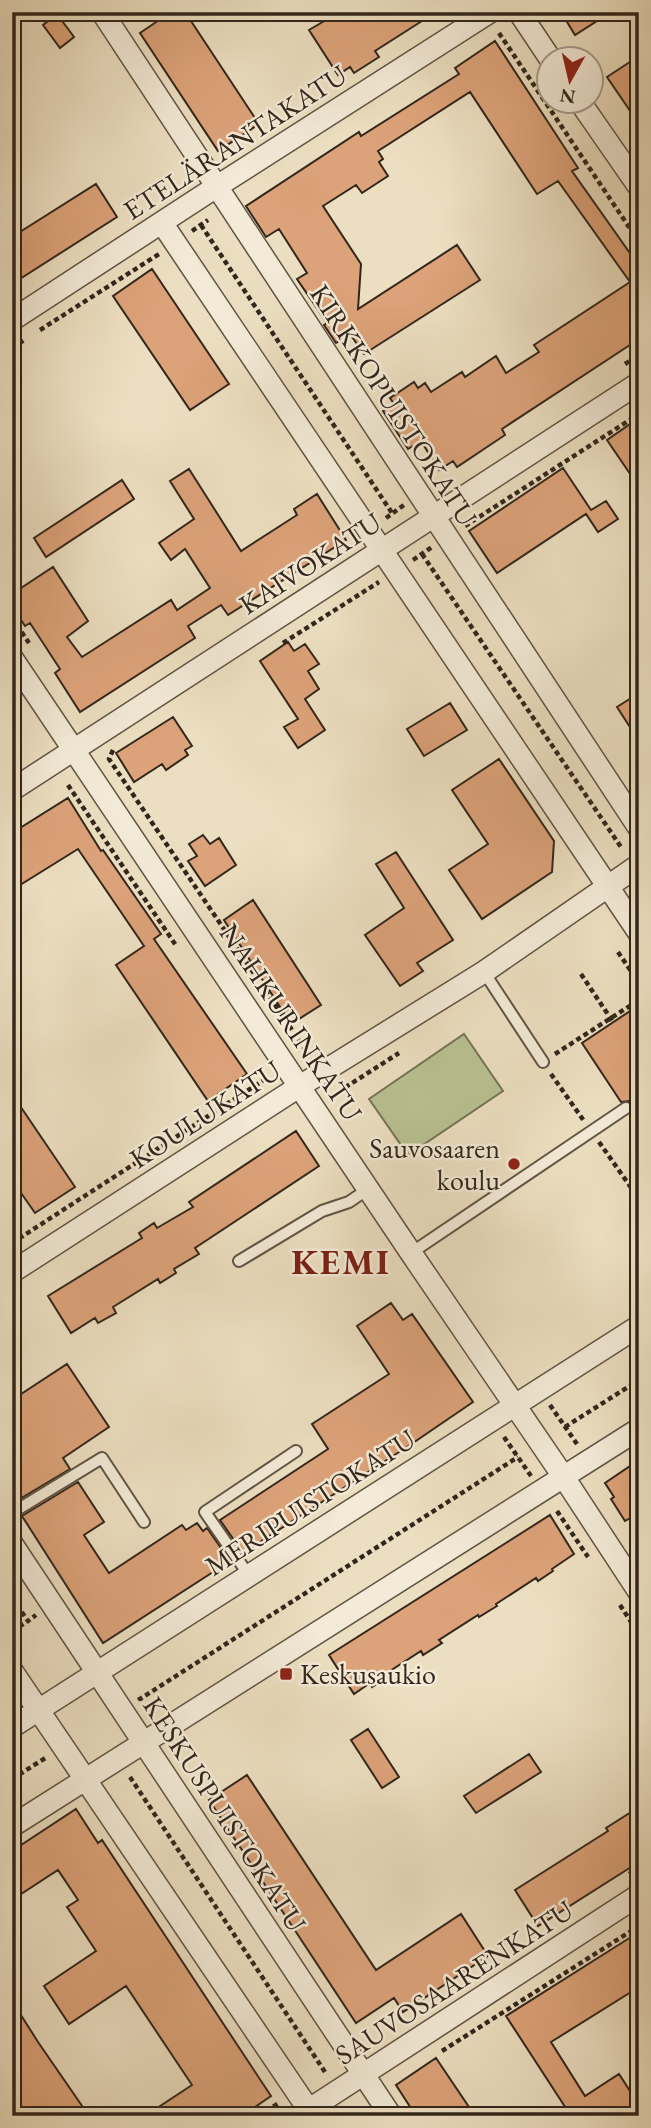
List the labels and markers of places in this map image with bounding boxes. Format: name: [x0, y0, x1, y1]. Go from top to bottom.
place label: Sauvosaaren koulu: [369, 1130, 500, 1198]
marker: Sauvosaaren koulu: [506, 1156, 522, 1172]
place label: Keskusaukio: [300, 1656, 436, 1692]
marker: Keskusaukio: [278, 1666, 294, 1682]

